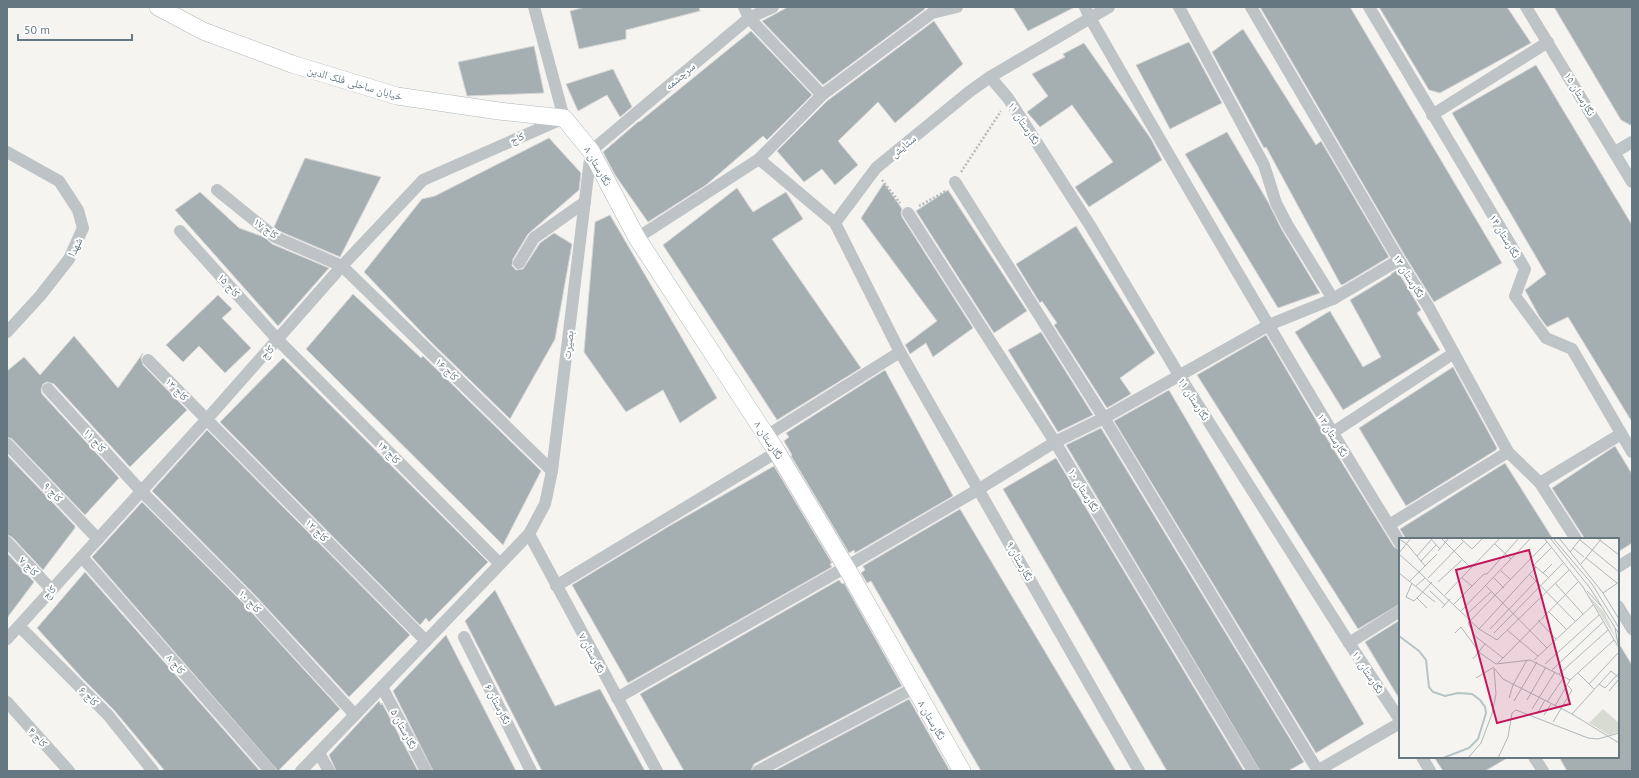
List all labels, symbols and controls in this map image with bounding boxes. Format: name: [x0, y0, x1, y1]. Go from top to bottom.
scale bar: [18, 16, 132, 42]
text: 50 m: [24, 22, 50, 37]
street label: سرچشمه: [662, 59, 698, 93]
street label: خیابان ساحلی فلک الدین: [306, 63, 404, 103]
street label: نگارستان ۱۵: [1562, 70, 1598, 118]
street label: نگارستان ۱۱: [1005, 99, 1043, 147]
street label: کاج: [508, 129, 527, 147]
street label: ستایش: [887, 131, 919, 161]
street label: نگارستان ۸: [581, 144, 615, 188]
street label: نگارستان ۱۴: [1487, 212, 1523, 260]
street label: کاج ۱۷: [251, 214, 281, 242]
street label: شهدا: [65, 235, 85, 259]
street label: نگارستان ۱۳: [1390, 252, 1428, 300]
street label: کاج ۱۵: [215, 270, 244, 300]
street label: بصیرت: [559, 330, 577, 360]
street label: کاج: [257, 342, 277, 362]
street label: کاج ۱۶: [432, 355, 462, 384]
street label: کاج ۱۳: [162, 374, 192, 404]
street label: نگارستان ۱۱: [1175, 375, 1213, 423]
street label: نگارستان ۱۲: [1315, 411, 1351, 459]
street label: نگارستان ۸: [751, 418, 787, 462]
street label: کاج ۱۱: [81, 425, 110, 455]
street label: کاج ۱۴: [374, 437, 404, 467]
street label: نگارستان ۱۰: [1066, 466, 1102, 514]
street label: کاج ۹: [40, 479, 66, 505]
street label: کاج ۱۲: [302, 515, 332, 545]
inset map: [1399, 538, 1619, 758]
street label: نگارستان ۹: [1003, 539, 1037, 583]
street label: کاج ۷: [16, 553, 42, 579]
street label: کاج: [39, 582, 59, 602]
street label: کاج ۱۰: [236, 586, 265, 616]
street label: نگارستان ۷: [576, 631, 608, 675]
street label: نگارستان ۱۱: [1349, 648, 1387, 696]
street label: کاج ۸: [163, 651, 189, 677]
street label: نگارستان ۶: [482, 681, 514, 727]
street label: کاج ۶: [76, 683, 102, 709]
street label: نگارستان ۸: [915, 698, 949, 742]
street label: نگارستان ۵: [388, 707, 420, 751]
street label: کاج ۴: [25, 724, 51, 750]

